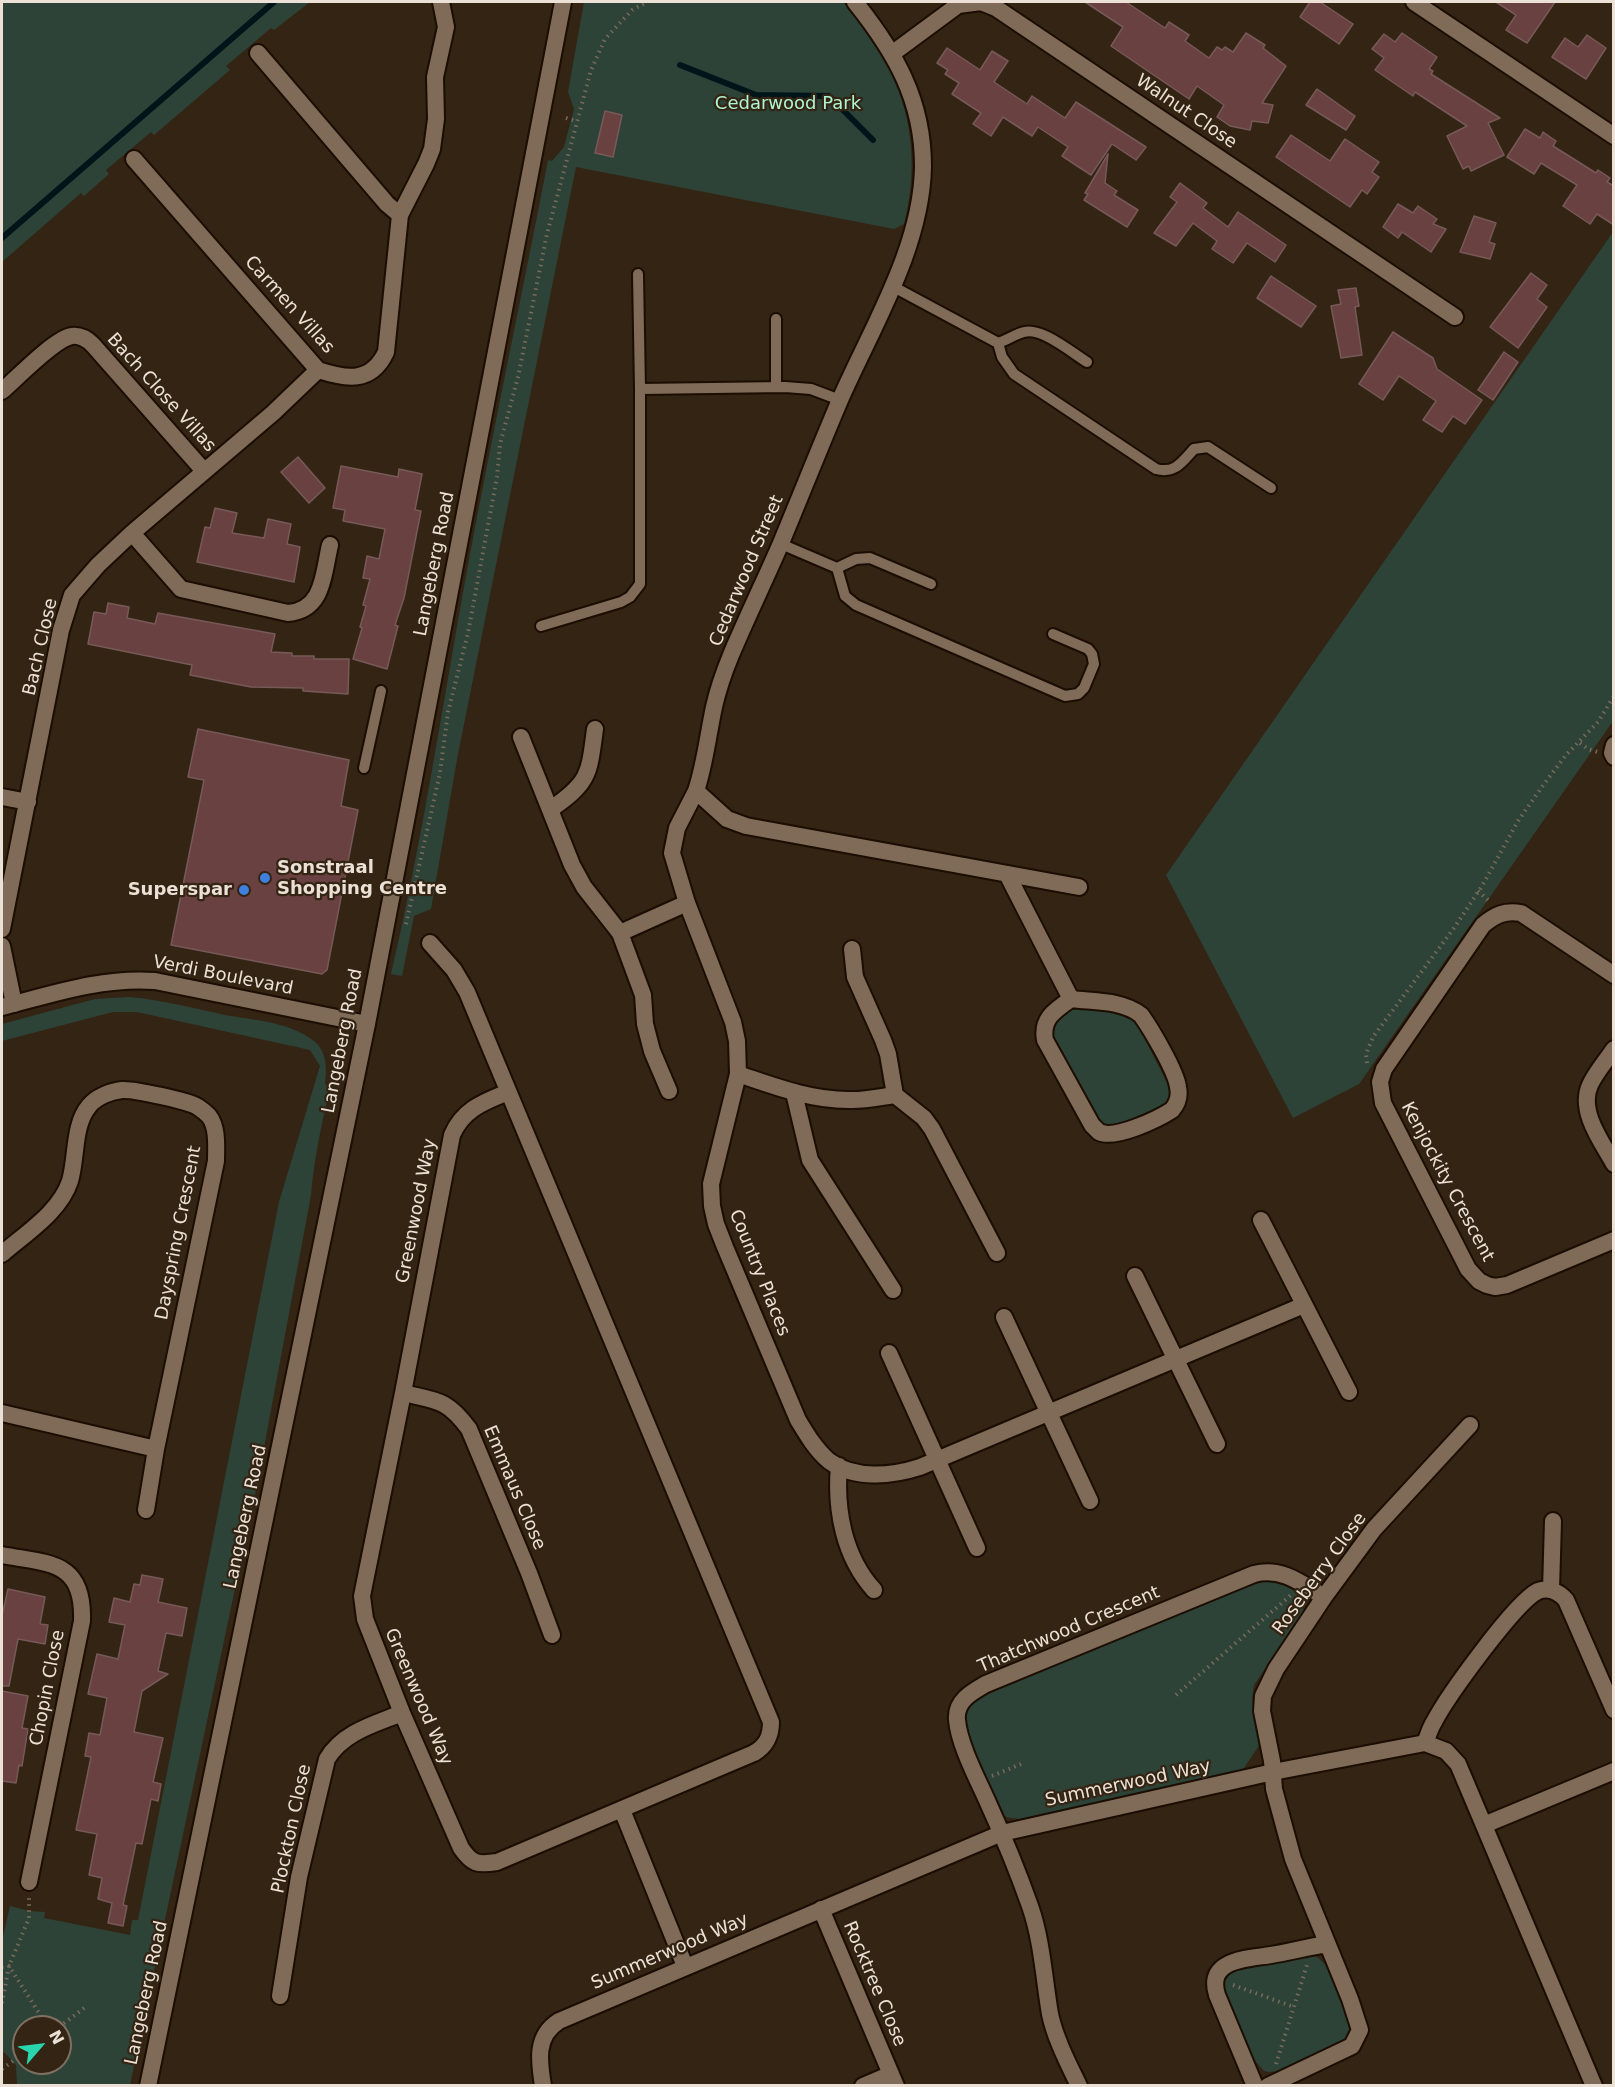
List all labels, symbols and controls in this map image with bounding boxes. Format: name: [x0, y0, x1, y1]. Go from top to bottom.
street label: Walnut Close: [1131, 70, 1241, 154]
park label: Cedarwood Park: [715, 93, 861, 115]
street label: Carmen Villas: [240, 252, 338, 358]
street label: Bach Close Villas: [102, 329, 220, 457]
street label: Langeberg Road: [410, 490, 460, 638]
street label: Cedarwood Street: [705, 492, 789, 650]
street label: Bach Close: [19, 596, 63, 698]
place label: Sonstraal Shopping Centre: [277, 857, 447, 900]
marker: Sonstraal Shopping Centre: [258, 871, 272, 885]
place label: Superspar: [128, 879, 232, 901]
marker: Superspar: [237, 883, 251, 897]
street label: Verdi Boulevard: [151, 952, 295, 1000]
street label: Langeberg Road: [318, 967, 368, 1115]
street label: Kenjockity Crescent: [1396, 1099, 1498, 1265]
street label: Greenwood Way: [392, 1137, 442, 1285]
street label: Dayspring Crescent: [152, 1144, 206, 1322]
street label: Country Places: [724, 1207, 794, 1339]
street label: Emmaus Close: [478, 1423, 550, 1553]
street label: Langeberg Road: [220, 1443, 272, 1591]
street label: Roseberry Close: [1268, 1509, 1372, 1639]
street label: Thatchwood Crescent: [975, 1582, 1163, 1678]
street label: Greenwood Way: [379, 1625, 457, 1769]
street label: Chopin Close: [26, 1628, 70, 1748]
street label: Summerwood Way: [1043, 1756, 1213, 1812]
street label: Plockton Close: [268, 1762, 316, 1896]
street label: Summerwood Way: [588, 1909, 752, 1995]
street label: Rocktree Close: [838, 1918, 910, 2050]
street label: Langeberg Road: [121, 1919, 173, 2067]
north arrow: [12, 2015, 72, 2075]
text: N: [45, 2027, 68, 2048]

